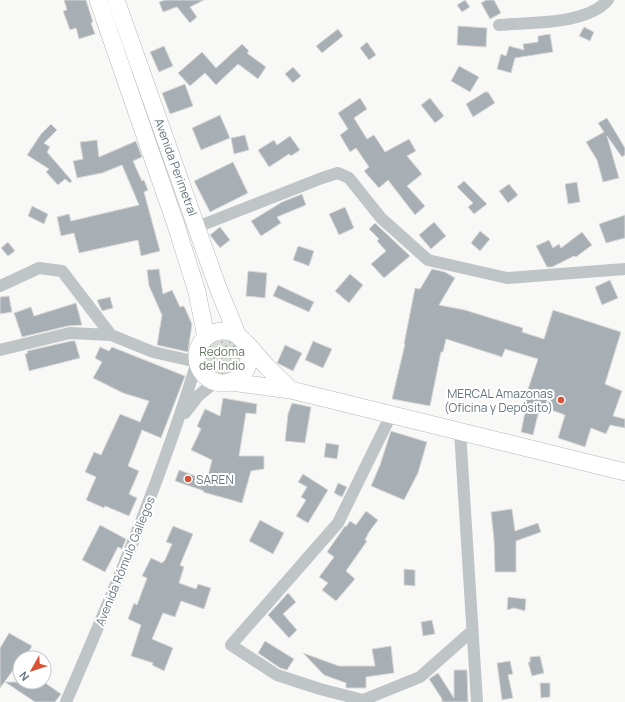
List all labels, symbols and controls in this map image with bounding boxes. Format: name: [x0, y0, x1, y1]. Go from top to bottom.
street label: Avenida Perimetral: [150, 116, 202, 218]
park label: Redoma del Indio: [199, 343, 245, 374]
place label: MERCAL Amazonas (Oficina y Depósito): [444, 385, 553, 416]
marker: MERCAL Amazonas (Oficina y Depósito): [556, 395, 566, 405]
place label: SAREN: [196, 471, 234, 488]
marker: SAREN: [183, 474, 193, 484]
street label: Avenida Rómulo Gallegos: [91, 494, 159, 628]
north arrow: [12, 650, 52, 690]
text: N: [15, 669, 32, 684]

